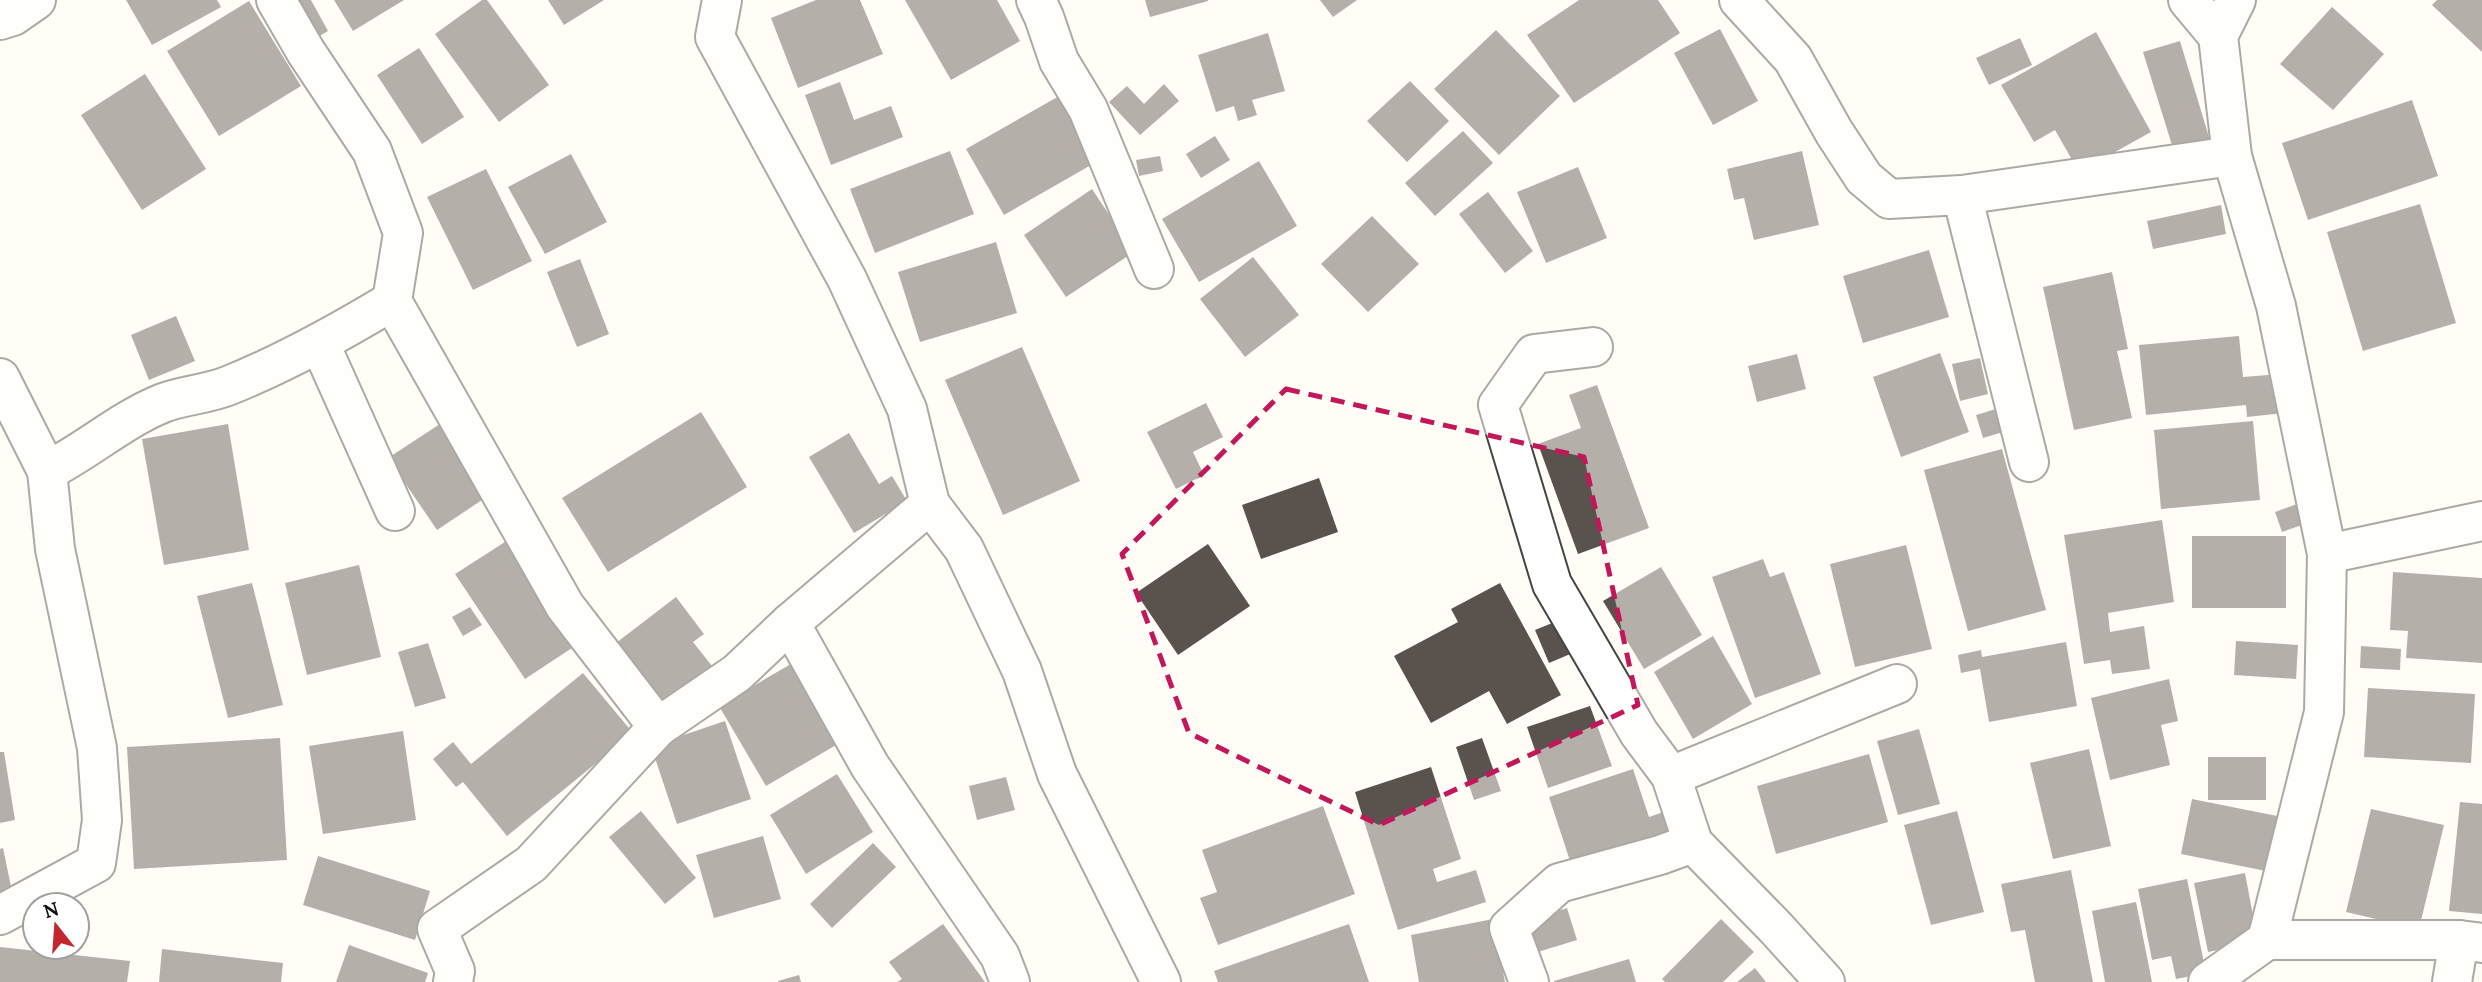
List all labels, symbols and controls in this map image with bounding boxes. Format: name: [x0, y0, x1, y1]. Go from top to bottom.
north arrow: [21, 891, 91, 961]
text: N: [40, 896, 62, 923]

